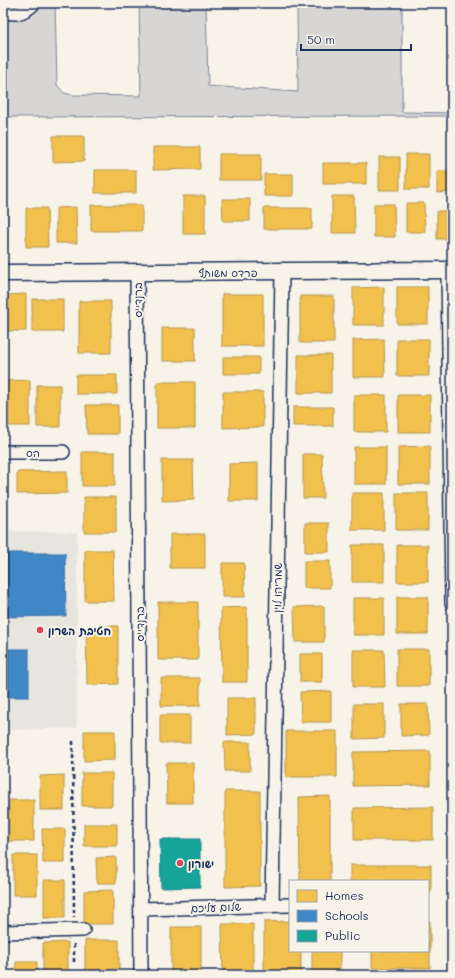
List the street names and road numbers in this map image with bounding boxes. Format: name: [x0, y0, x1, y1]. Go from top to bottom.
street label: פרדס משותף: [199, 265, 258, 280]
street label: ברנדייס: [130, 283, 145, 317]
street label: הס: [26, 445, 40, 460]
street label: שמריהו לוין: [269, 562, 285, 613]
street label: ברנדייס: [132, 607, 147, 641]
street label: שלום עליכם: [190, 899, 242, 915]

